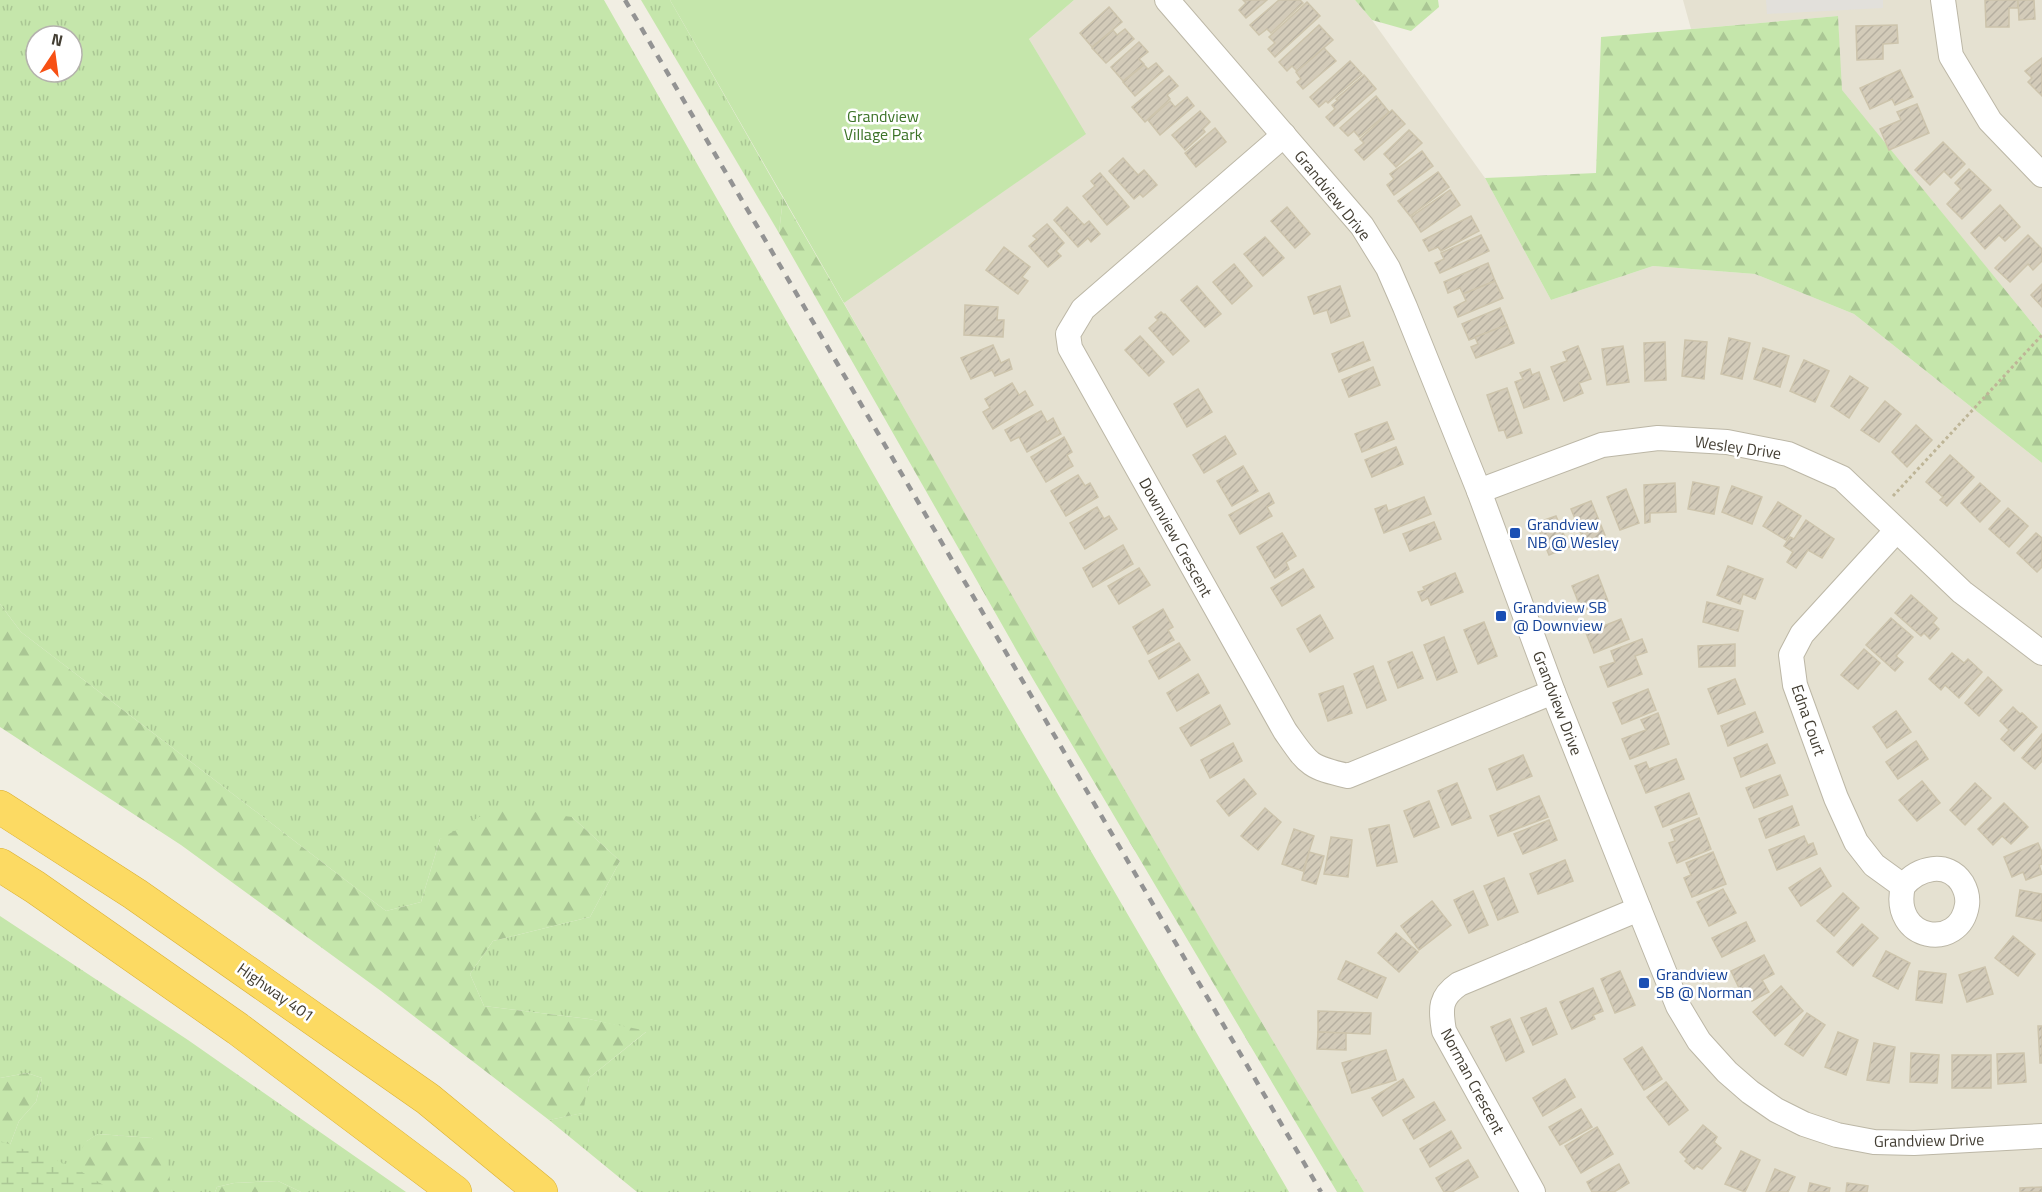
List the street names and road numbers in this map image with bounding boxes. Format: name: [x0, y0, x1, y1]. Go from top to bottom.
street label: Grandview Drive: [1289, 145, 1377, 245]
street label: Wesley Drive: [1693, 429, 1783, 465]
street label: Downview Crescent: [1133, 473, 1219, 601]
street label: Grandview Drive: [1527, 647, 1589, 759]
street label: Edna Court: [1786, 681, 1833, 759]
street label: Highway 401: [233, 957, 319, 1027]
street label: Norman Crescent: [1435, 1024, 1511, 1139]
street label: Grandview Drive: [1874, 1127, 1984, 1153]

